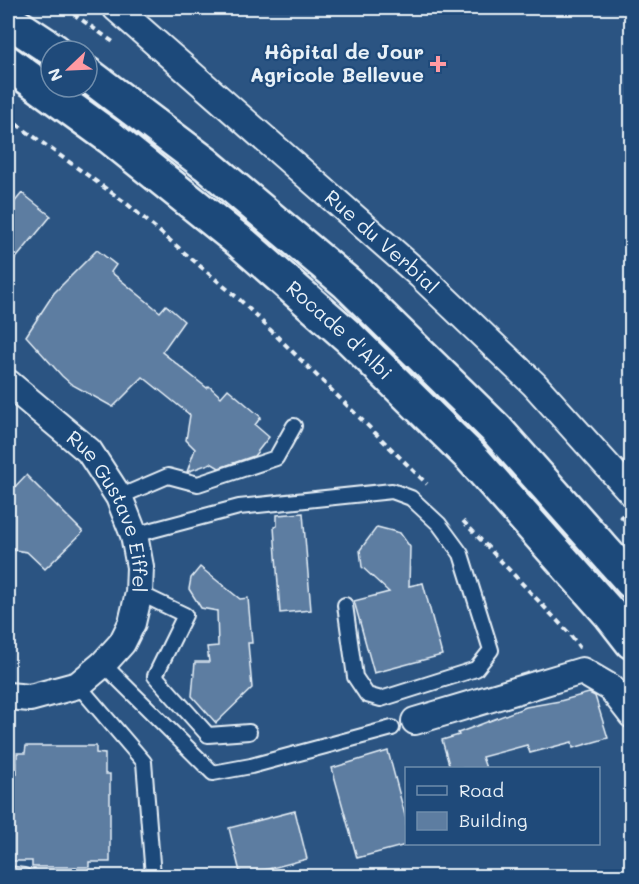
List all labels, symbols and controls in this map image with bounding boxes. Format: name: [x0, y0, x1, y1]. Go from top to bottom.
place label: Hôpital de Jour Agricole Bellevue: [250, 38, 424, 87]
north arrow: [39, 39, 99, 99]
marker: Hôpital de Jour Agricole Bellevue: [429, 55, 447, 73]
text: N: [43, 65, 67, 85]
street label: Rue du Verbial: [320, 184, 445, 299]
street label: Rocade d'Albi: [281, 274, 399, 385]
street label: Rue Gustave Eiffel: [62, 424, 154, 593]
legend: [405, 767, 600, 845]
text: Road: [459, 778, 504, 802]
text: Building: [459, 808, 527, 832]

